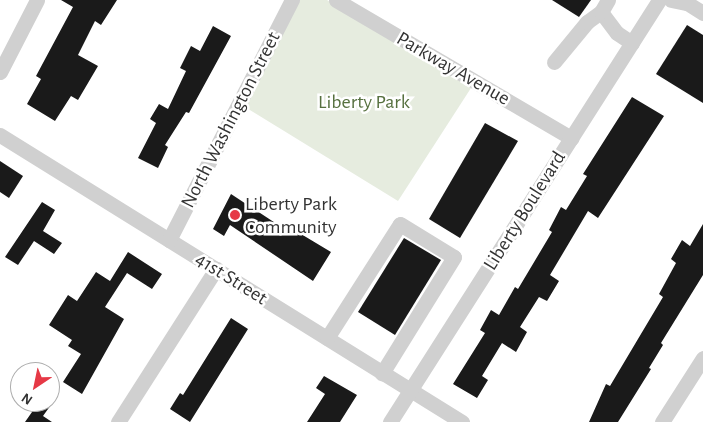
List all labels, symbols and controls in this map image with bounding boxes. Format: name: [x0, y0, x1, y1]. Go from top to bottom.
street label: Parkway Avenue: [392, 27, 514, 111]
street label: North Washington Street: [176, 28, 286, 212]
park label: Liberty Park: [318, 90, 410, 114]
street label: Liberty Boulevard: [479, 147, 571, 275]
place label: Liberty Park Community: [245, 192, 337, 239]
marker: Liberty Park Community: [229, 209, 241, 221]
street label: 41st Street: [190, 247, 272, 311]
north arrow: [10, 362, 60, 412]
text: N: [19, 390, 35, 407]

